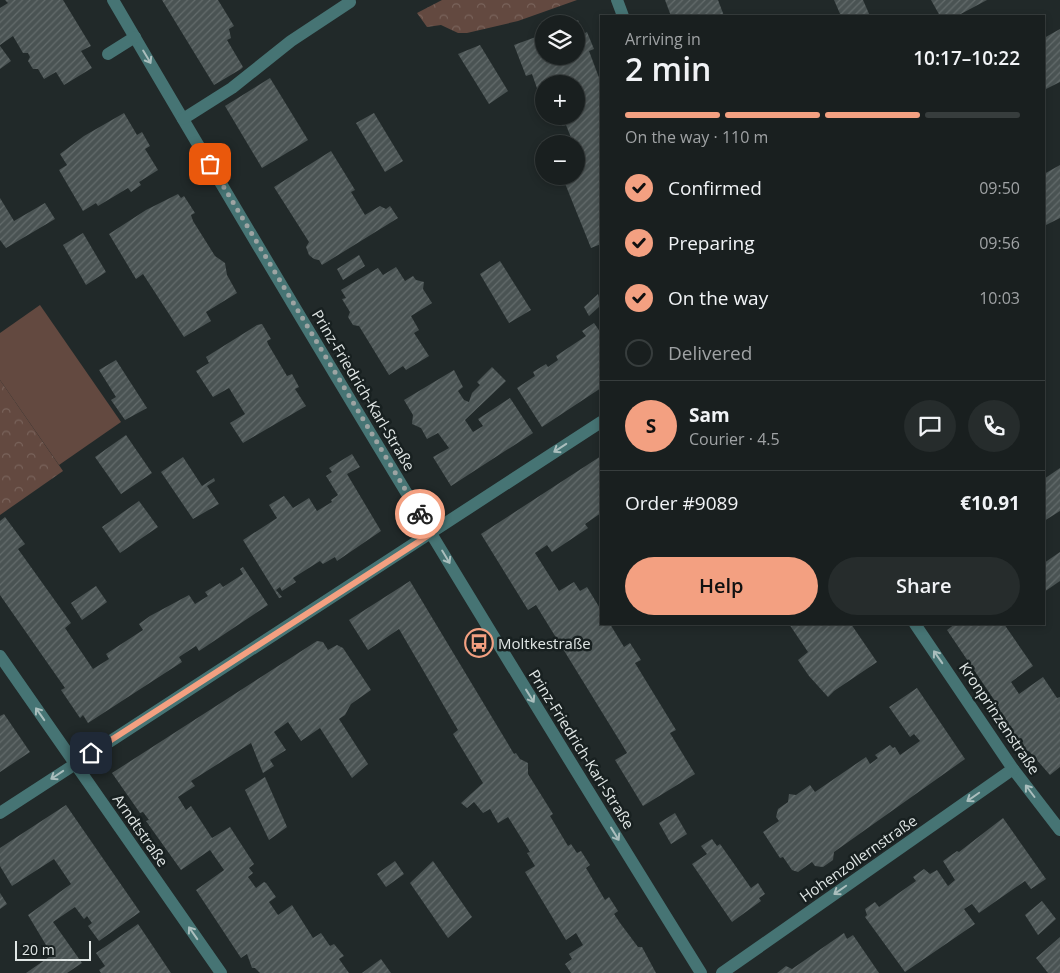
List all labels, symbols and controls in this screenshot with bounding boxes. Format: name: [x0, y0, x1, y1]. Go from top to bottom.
map controls: [535, 15, 585, 185]
button: layers: [535, 15, 585, 65]
text: Arriving in: [625, 28, 701, 50]
text: 10:17–10:22: [913, 45, 1020, 71]
text: 2 min: [625, 47, 711, 90]
one-way arrow: [142, 50, 152, 64]
button: +: [535, 75, 585, 125]
text: On the way · 110 m: [625, 126, 768, 148]
button: −: [535, 135, 585, 185]
pin: [189, 143, 231, 185]
icon: bag: [196, 150, 224, 178]
icon: check: [625, 174, 653, 202]
text: Confirmed: [668, 175, 762, 201]
text: 09:50: [979, 177, 1020, 199]
icon: check: [625, 229, 653, 257]
text: Preparing: [668, 230, 755, 256]
text: 09:56: [979, 232, 1020, 254]
icon: check: [625, 284, 653, 312]
text: On the way: [668, 285, 768, 311]
text: 10:03: [979, 287, 1020, 309]
street label: Prinz-Friedrich-Karl-Straße: [308, 306, 420, 474]
text: Delivered: [668, 340, 752, 366]
button: chat: [904, 400, 956, 452]
button: phone: [968, 400, 1020, 452]
text: Sam: [689, 402, 730, 428]
text: S: [646, 413, 656, 439]
text: Courier · 4.5: [689, 428, 780, 450]
one-way arrow: [554, 444, 568, 454]
courier: [395, 489, 445, 539]
text: Order #9089: [625, 490, 738, 516]
text: €10.91: [960, 490, 1020, 516]
icon: bike: [406, 500, 434, 528]
one-way arrow: [442, 549, 452, 563]
button: Help: [625, 557, 818, 615]
button: Share: [828, 557, 1020, 615]
bus stop icon: Moltkestraße: [464, 628, 494, 658]
place label: Moltkestraße: [498, 633, 591, 653]
one-way arrow: [933, 651, 943, 665]
street label: Kronprinzenstraße: [955, 658, 1045, 778]
street label: Prinz-Friedrich-Karl-Straße: [525, 665, 639, 833]
one-way arrow: [525, 689, 535, 703]
one-way arrow: [35, 707, 45, 721]
pin: [70, 732, 112, 774]
icon: home: [77, 739, 105, 767]
one-way arrow: [50, 770, 64, 780]
one-way arrow: [1025, 784, 1035, 798]
street label: Arndtstraße: [109, 790, 173, 870]
one-way arrow: [967, 792, 981, 802]
street label: Hohenzollernstraße: [795, 810, 921, 906]
one-way arrow: [611, 827, 621, 841]
one-way arrow: [834, 885, 848, 895]
one-way arrow: [188, 926, 198, 940]
scale bar: [15, 938, 91, 961]
text: 20 m: [22, 940, 55, 959]

